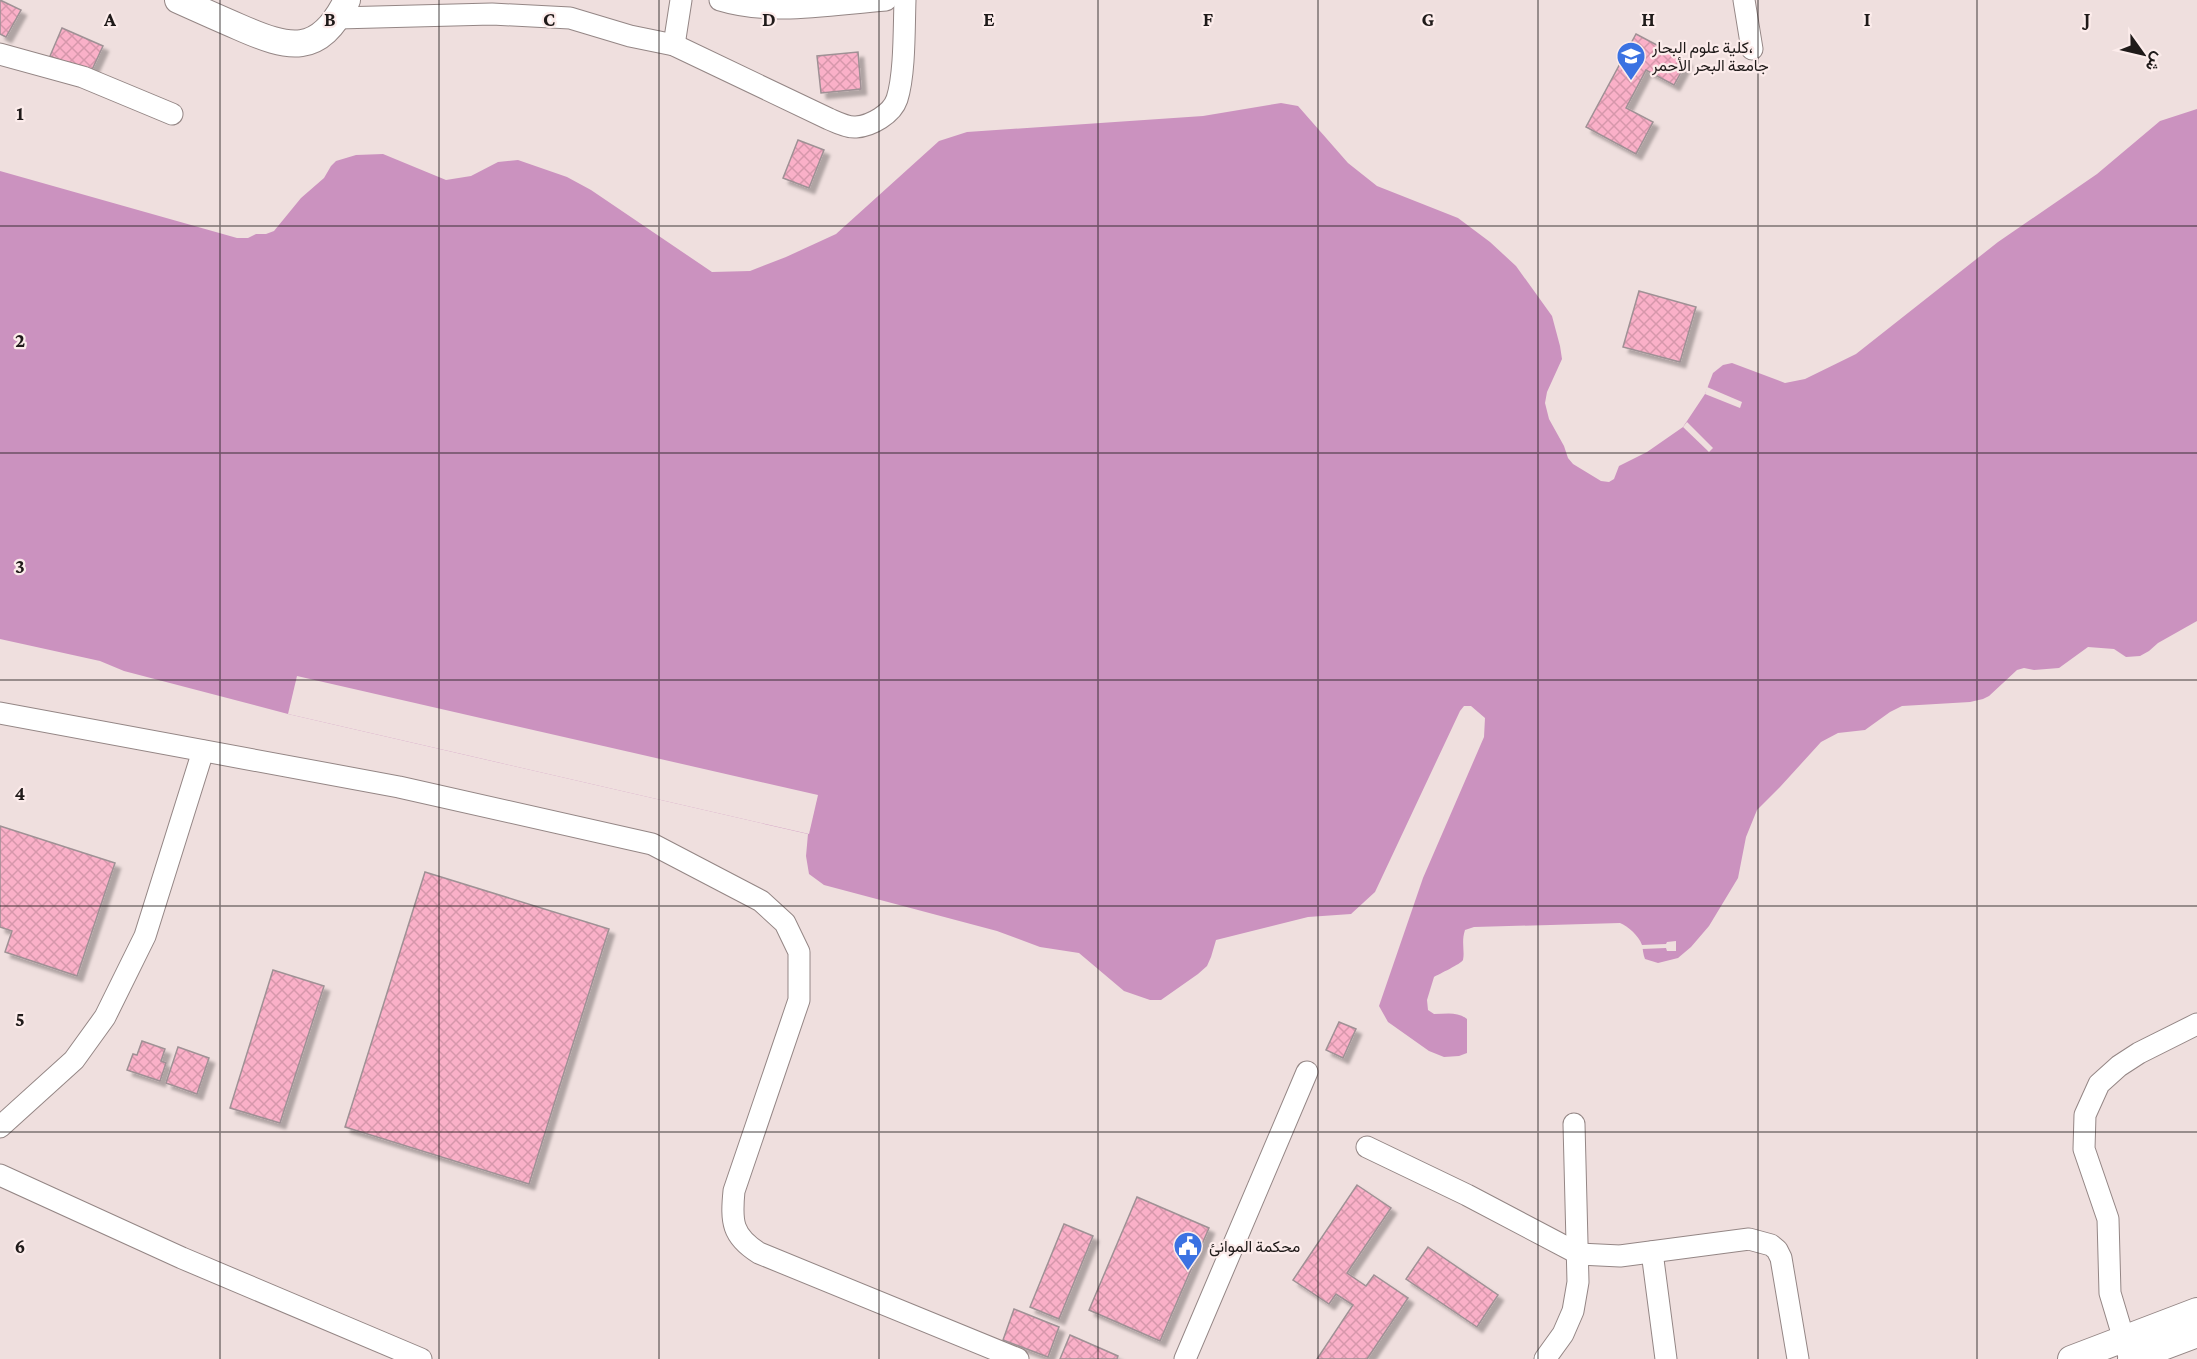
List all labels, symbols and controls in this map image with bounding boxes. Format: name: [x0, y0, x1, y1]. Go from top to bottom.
text: A: [103, 8, 117, 30]
text: B: [324, 8, 336, 30]
text: C: [543, 8, 555, 30]
text: D: [762, 8, 776, 30]
text: E: [983, 8, 995, 30]
text: F: [1203, 8, 1214, 30]
text: G: [1422, 8, 1435, 30]
text: H: [1641, 8, 1655, 30]
text: I: [1864, 8, 1871, 30]
text: J: [2082, 8, 2091, 30]
north arrow: [2113, 24, 2173, 84]
place label: كلية علوم البحار، جامعة البحر الأحمر: [1651, 39, 1769, 76]
school or university icon: كلية علوم البحار، جامعة البحر الأحمر: [1615, 40, 1647, 82]
text: ش: [2142, 49, 2167, 75]
text: 1: [16, 102, 24, 124]
text: 2: [15, 329, 25, 351]
text: 3: [15, 555, 25, 577]
text: 4: [15, 782, 26, 804]
text: 5: [15, 1008, 25, 1030]
public building icon: محكمة الموانئ: [1172, 1230, 1204, 1272]
text: 6: [15, 1235, 25, 1257]
place label: محكمة الموانئ: [1209, 1238, 1300, 1257]

